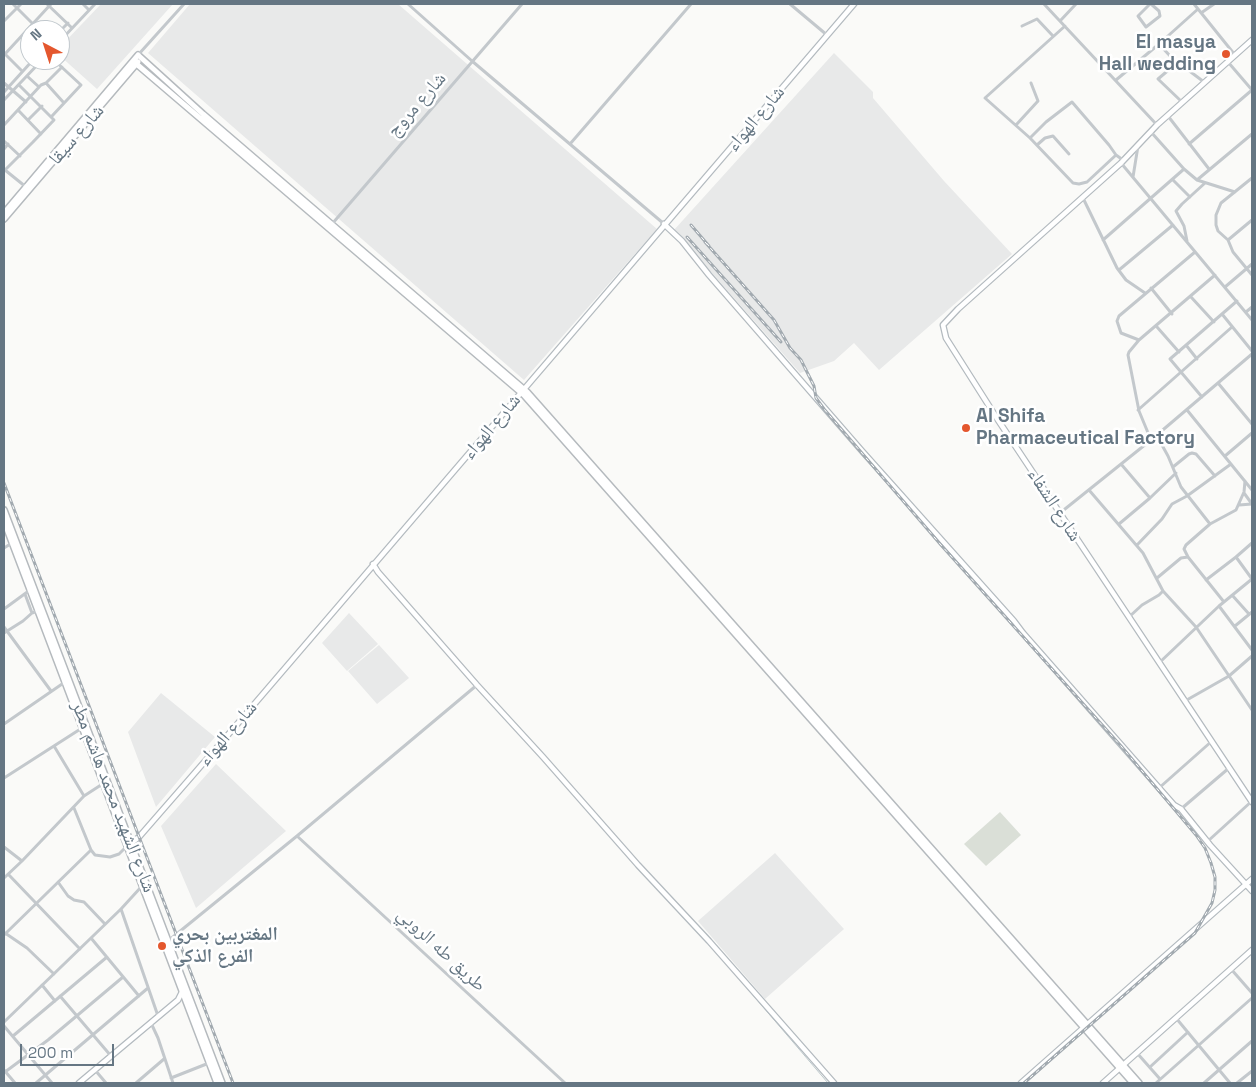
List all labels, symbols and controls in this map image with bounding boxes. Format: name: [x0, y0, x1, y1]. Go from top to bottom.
north arrow: [20, 20, 70, 70]
text: N: [27, 24, 45, 44]
place label: El masya Hall wedding: [1099, 32, 1216, 76]
marker: El masya Hall wedding: [1220, 48, 1232, 60]
street label: شارع مروج: [383, 68, 451, 142]
street label: شارع الهواء: [722, 82, 790, 156]
street label: شارع سيقا: [45, 100, 109, 170]
street label: شارع الهواء: [458, 390, 526, 464]
place label: Al Shifa Pharmaceutical Factory: [976, 406, 1195, 450]
marker: Al Shifa Pharmaceutical Factory: [960, 422, 972, 434]
street label: شارع الشفاء: [1022, 464, 1086, 546]
street label: شارع الهواء: [194, 697, 262, 771]
street label: شارع الشهيد محمد هاشم مطر: [66, 698, 160, 896]
street label: طريق طه الروبي: [392, 903, 490, 997]
place label: المغتربين بحري الفرع الذكي: [172, 924, 278, 968]
marker: المغتربين بحري الفرع الذكي: [156, 940, 168, 952]
scale bar: [22, 1034, 116, 1066]
text: 200 m: [28, 1043, 73, 1062]

